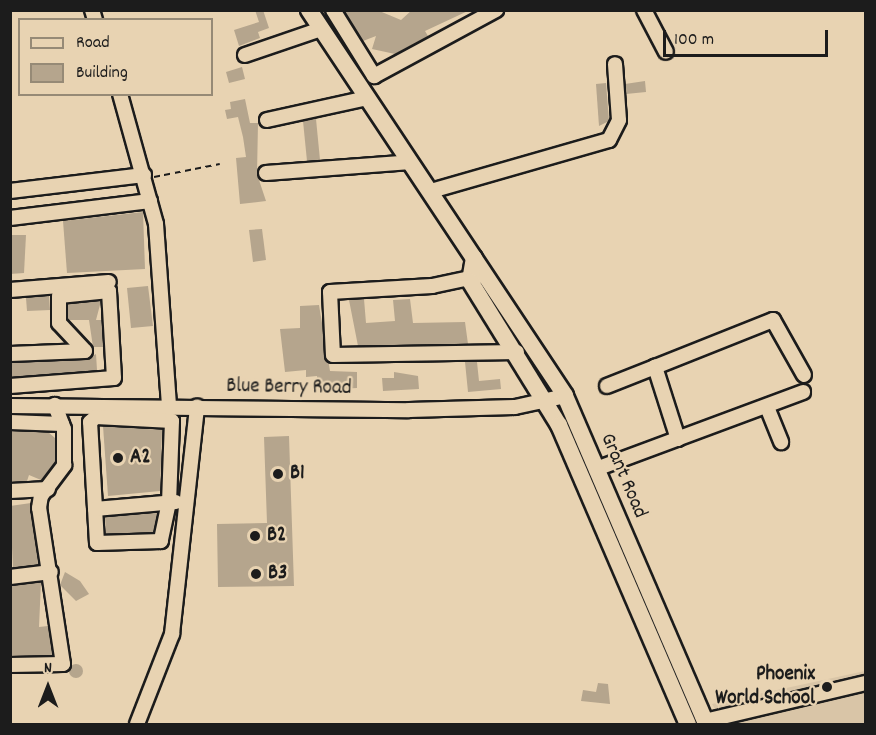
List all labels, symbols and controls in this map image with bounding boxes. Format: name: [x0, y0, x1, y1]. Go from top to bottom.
legend: [18, 18, 213, 96]
scale bar: [666, 18, 831, 56]
text: 100 m: [674, 28, 714, 53]
text: Road: [76, 31, 110, 56]
text: Building: [76, 61, 128, 86]
street label: Blue Berry Road: [226, 374, 352, 402]
street label: Grant Road: [594, 430, 652, 522]
place label: A2: [130, 445, 151, 471]
marker: A2: [111, 451, 125, 465]
place label: B1: [290, 461, 305, 487]
marker: B1: [271, 467, 285, 481]
place label: B2: [267, 523, 286, 549]
marker: B2: [248, 529, 262, 543]
place label: B3: [268, 561, 287, 587]
marker: B3: [249, 567, 263, 581]
north arrow: [18, 657, 78, 717]
text: N: [44, 657, 52, 680]
place label: Phoenix World School: [715, 662, 815, 712]
marker: Phoenix World School: [820, 680, 834, 694]

